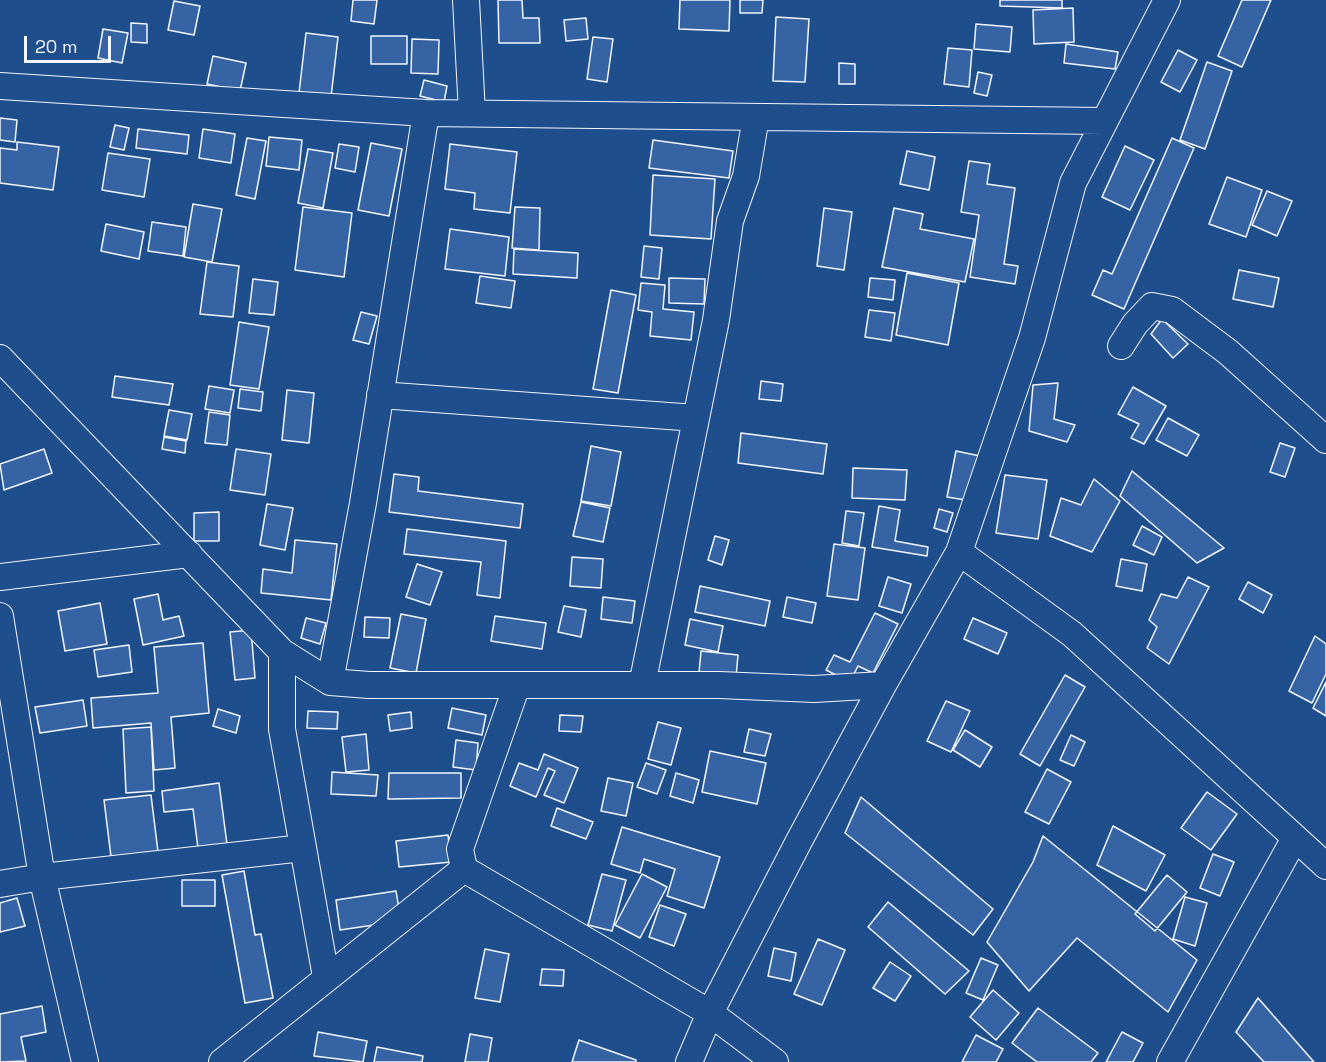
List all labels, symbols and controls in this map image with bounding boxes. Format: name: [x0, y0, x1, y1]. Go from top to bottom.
scale bar: [27, 24, 114, 62]
text: 20 m: [35, 35, 78, 58]

